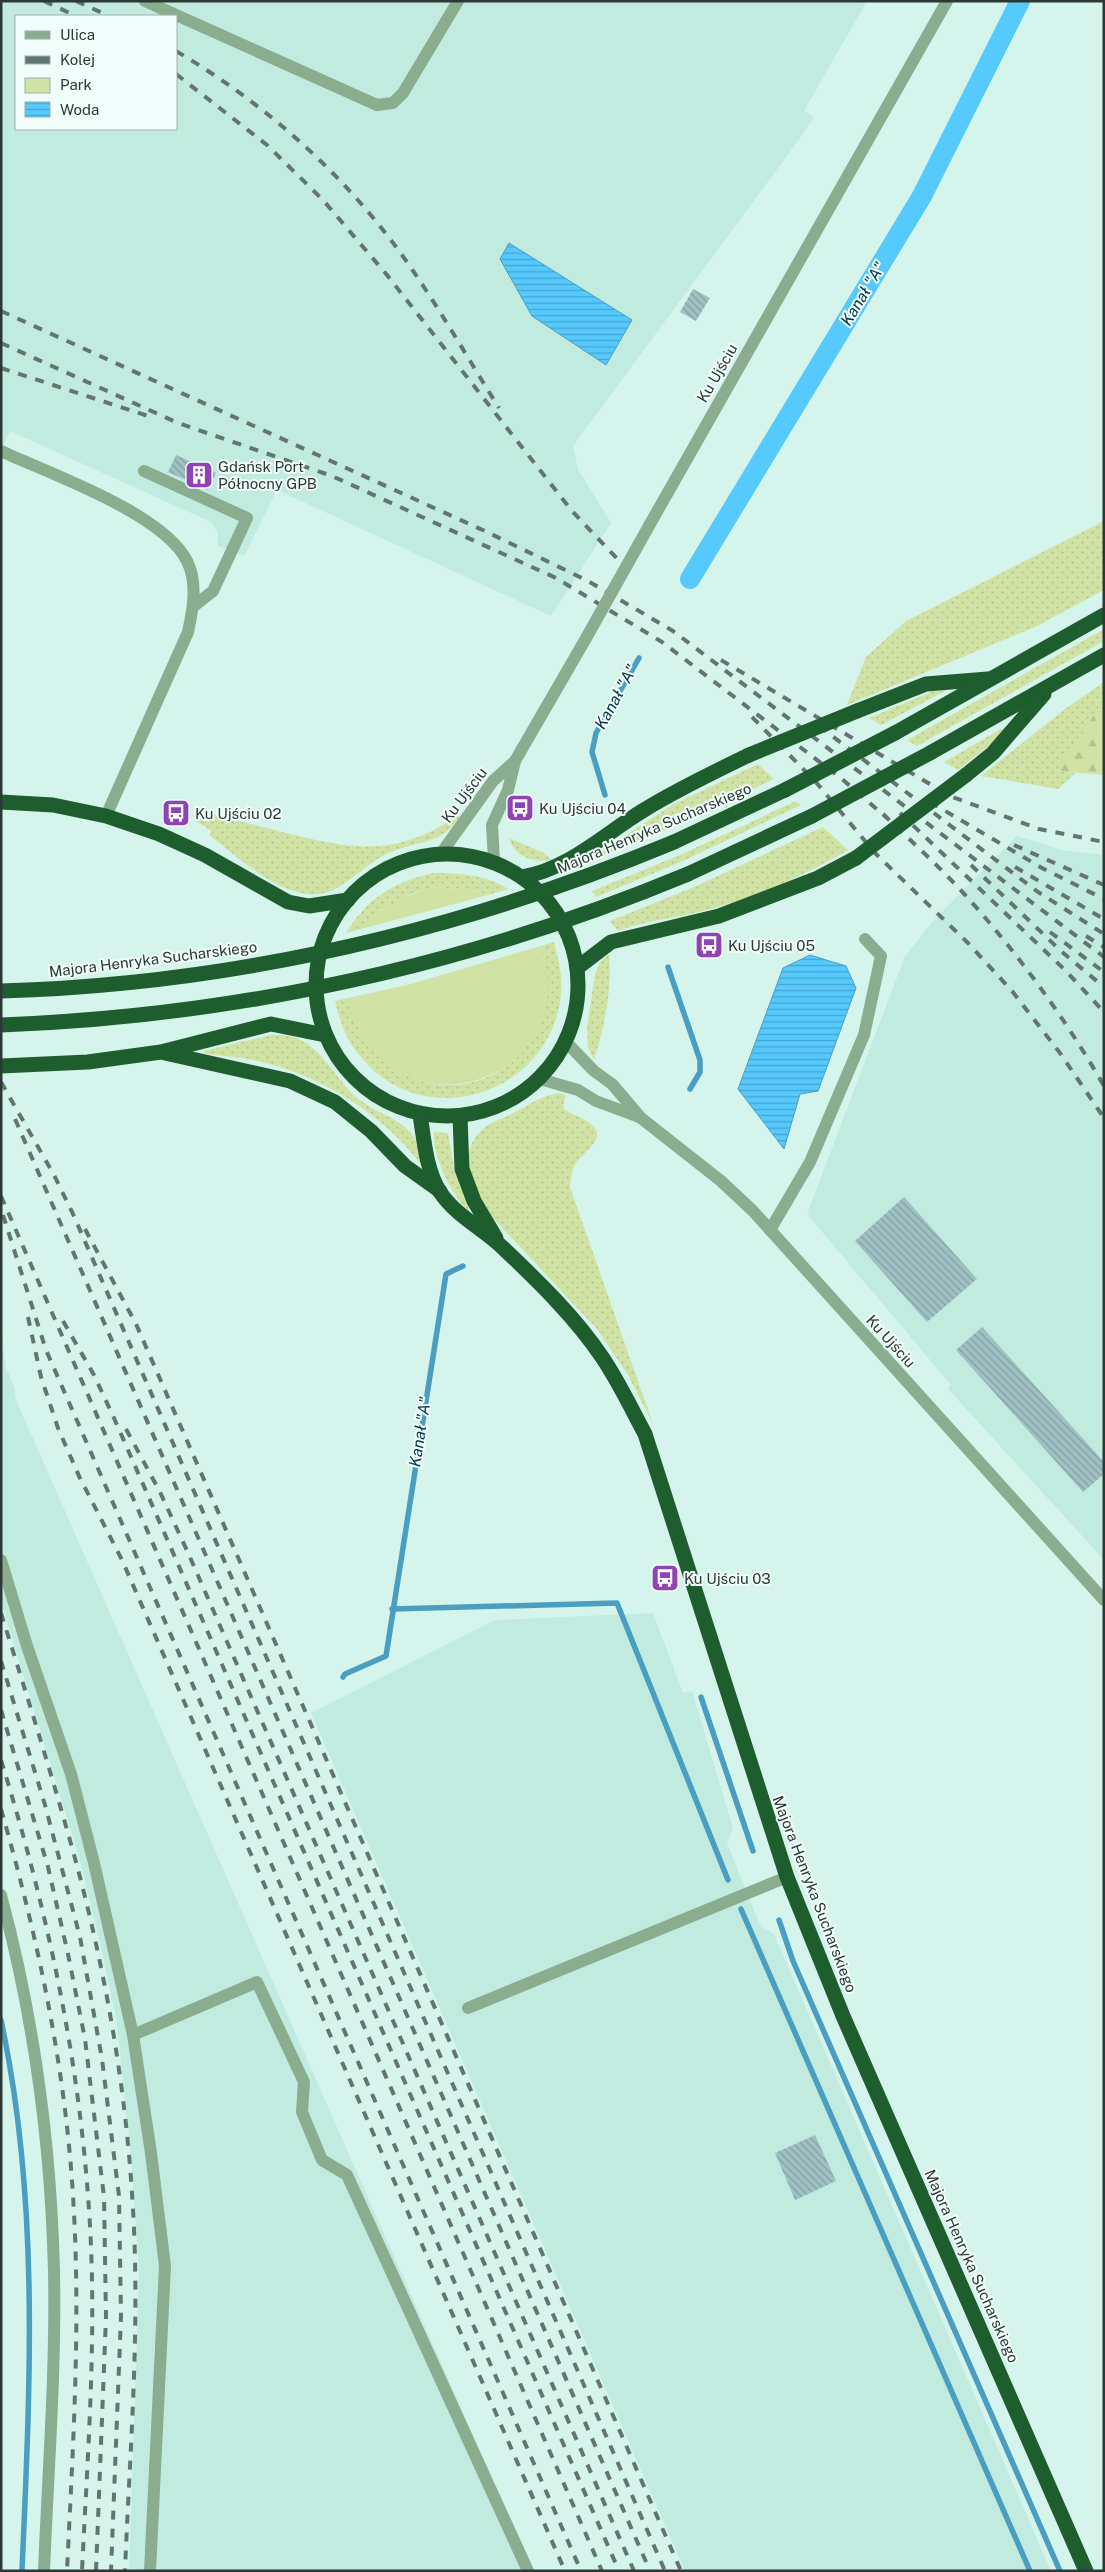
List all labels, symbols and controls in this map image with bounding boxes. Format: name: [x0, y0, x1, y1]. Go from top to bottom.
legend: [15, 15, 178, 130]
text: Ulica: [60, 26, 95, 43]
text: Kolej: [60, 51, 95, 68]
text: Park: [60, 76, 92, 93]
text: Woda: [60, 101, 99, 118]
water label: Kanał "A": [837, 259, 889, 329]
street label: Ku Ujściu: [693, 341, 741, 405]
place label: Gdańsk Port Północny GPB: [218, 458, 317, 492]
building icon: Gdańsk Port Północny GPB: [184, 460, 214, 490]
water label: Kanał "A": [591, 661, 642, 732]
street label: Ku Ujściu: [438, 764, 490, 826]
street label: Majora Henryka Sucharskiego: [554, 779, 754, 877]
bus stop icon: Ku Ujściu 04: [505, 793, 535, 823]
bus stop icon: Ku Ujściu 02: [161, 798, 191, 828]
place label: Ku Ujściu 04: [539, 800, 626, 817]
place label: Ku Ujściu 02: [195, 805, 281, 822]
bus stop icon: Ku Ujściu 05: [694, 930, 724, 960]
place label: Ku Ujściu 05: [728, 937, 815, 954]
street label: Majora Henryka Sucharskiego: [48, 938, 258, 980]
street label: Ku Ujściu: [863, 1311, 919, 1371]
water label: Kanał "A": [405, 1395, 435, 1468]
bus stop icon: Ku Ujściu 03: [650, 1563, 680, 1593]
place label: Ku Ujściu 03: [684, 1570, 771, 1587]
street label: Majora Henryka Sucharskiego: [770, 1793, 860, 1995]
street label: Majora Henryka Sucharskiego: [922, 2167, 1022, 2365]

